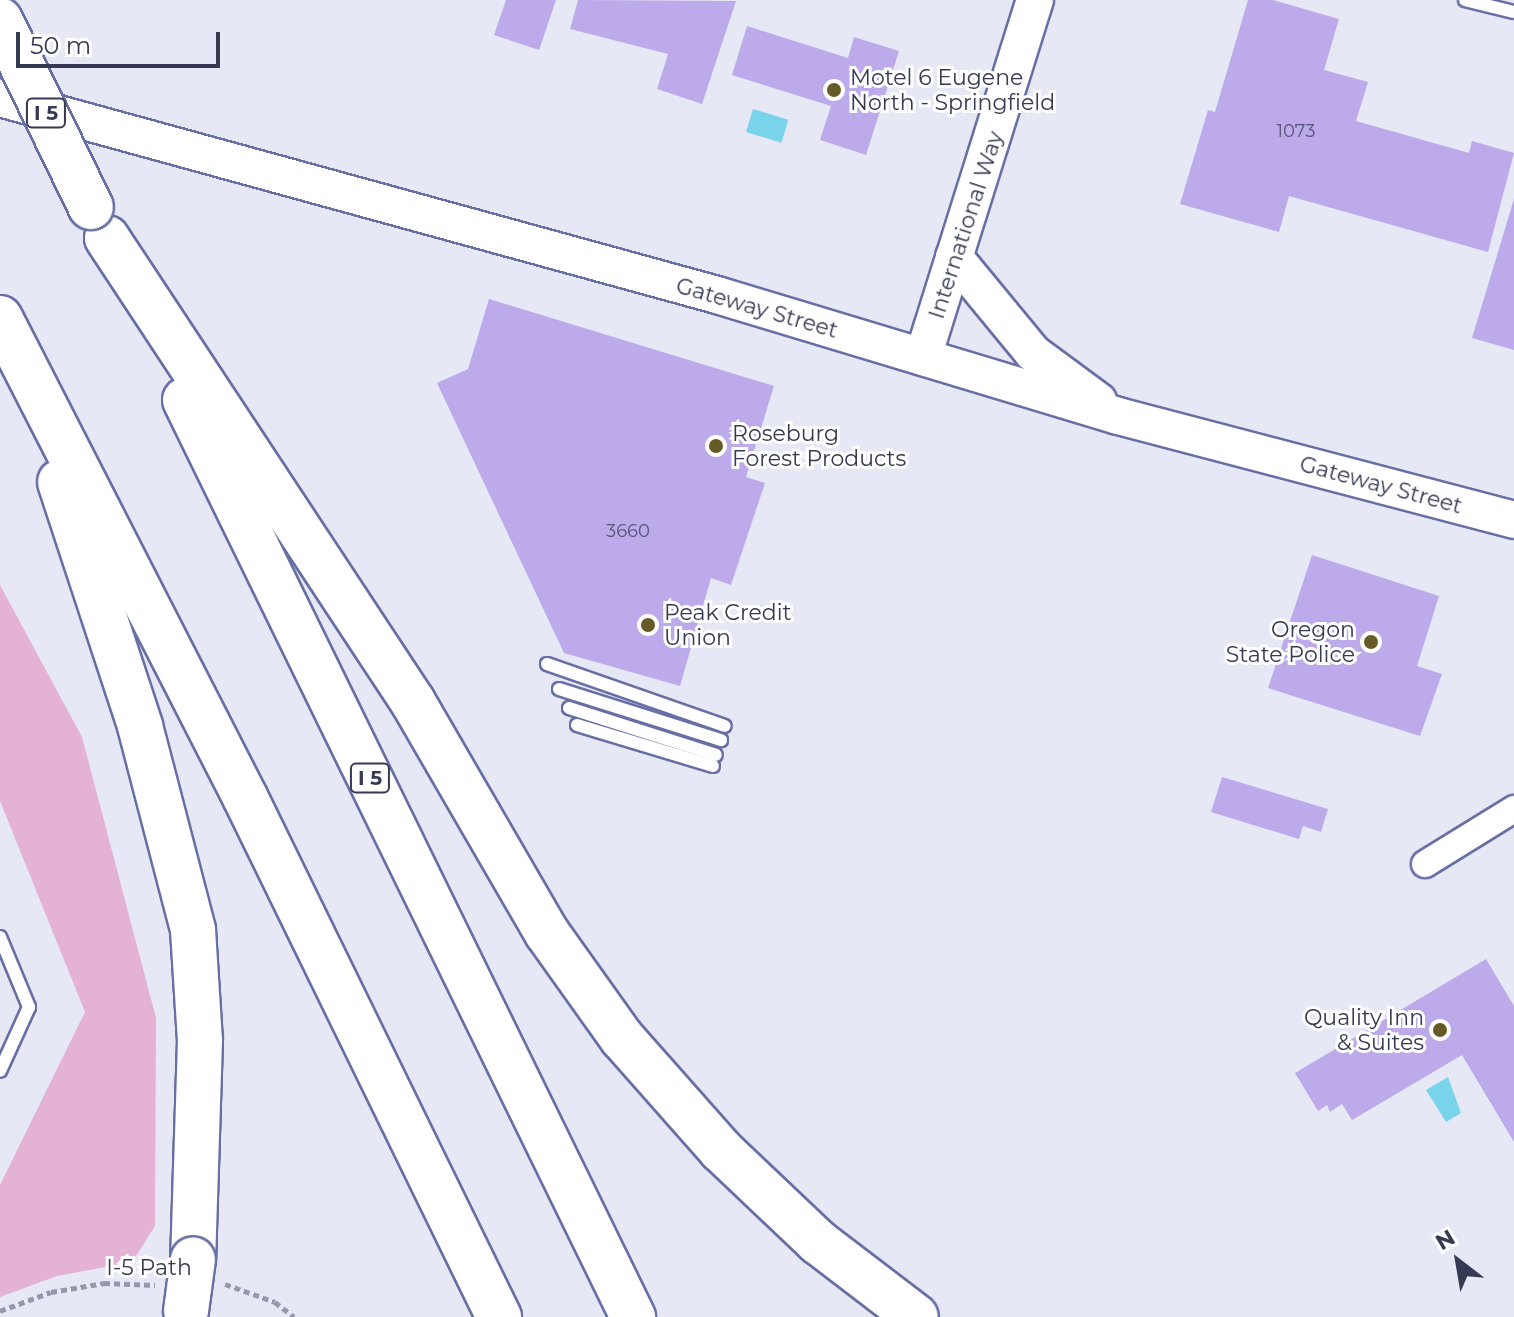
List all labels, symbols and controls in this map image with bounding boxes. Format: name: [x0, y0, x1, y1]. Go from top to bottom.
scale bar: [20, 16, 224, 66]
text: 50 m: [30, 31, 91, 60]
place label: Motel 6 Eugene North - Springfield: [850, 64, 1055, 116]
marker: Motel 6 Eugene North - Springfield: [825, 81, 843, 99]
road number: I 5: [24, 97, 68, 129]
house number: 1073: [1277, 120, 1315, 142]
street label: International Way: [923, 128, 1009, 322]
street label: Gateway Street: [673, 272, 841, 344]
place label: Roseburg Forest Products: [732, 420, 906, 472]
marker: Roseburg Forest Products: [707, 437, 725, 455]
street label: Gateway Street: [1297, 451, 1465, 519]
house number: 3660: [606, 520, 650, 542]
place label: Peak Credit Union: [664, 599, 791, 650]
marker: Peak Credit Union: [639, 616, 657, 634]
place label: Oregon State Police: [1226, 616, 1355, 668]
marker: Oregon State Police: [1362, 633, 1380, 651]
road number: I 5: [348, 762, 392, 794]
place label: Quality Inn & Suites: [1304, 1004, 1424, 1056]
marker: Quality Inn & Suites: [1431, 1021, 1449, 1039]
north arrow: [1418, 1221, 1498, 1301]
text: N: [1431, 1224, 1460, 1256]
street label: I-5 Path: [106, 1255, 192, 1281]

